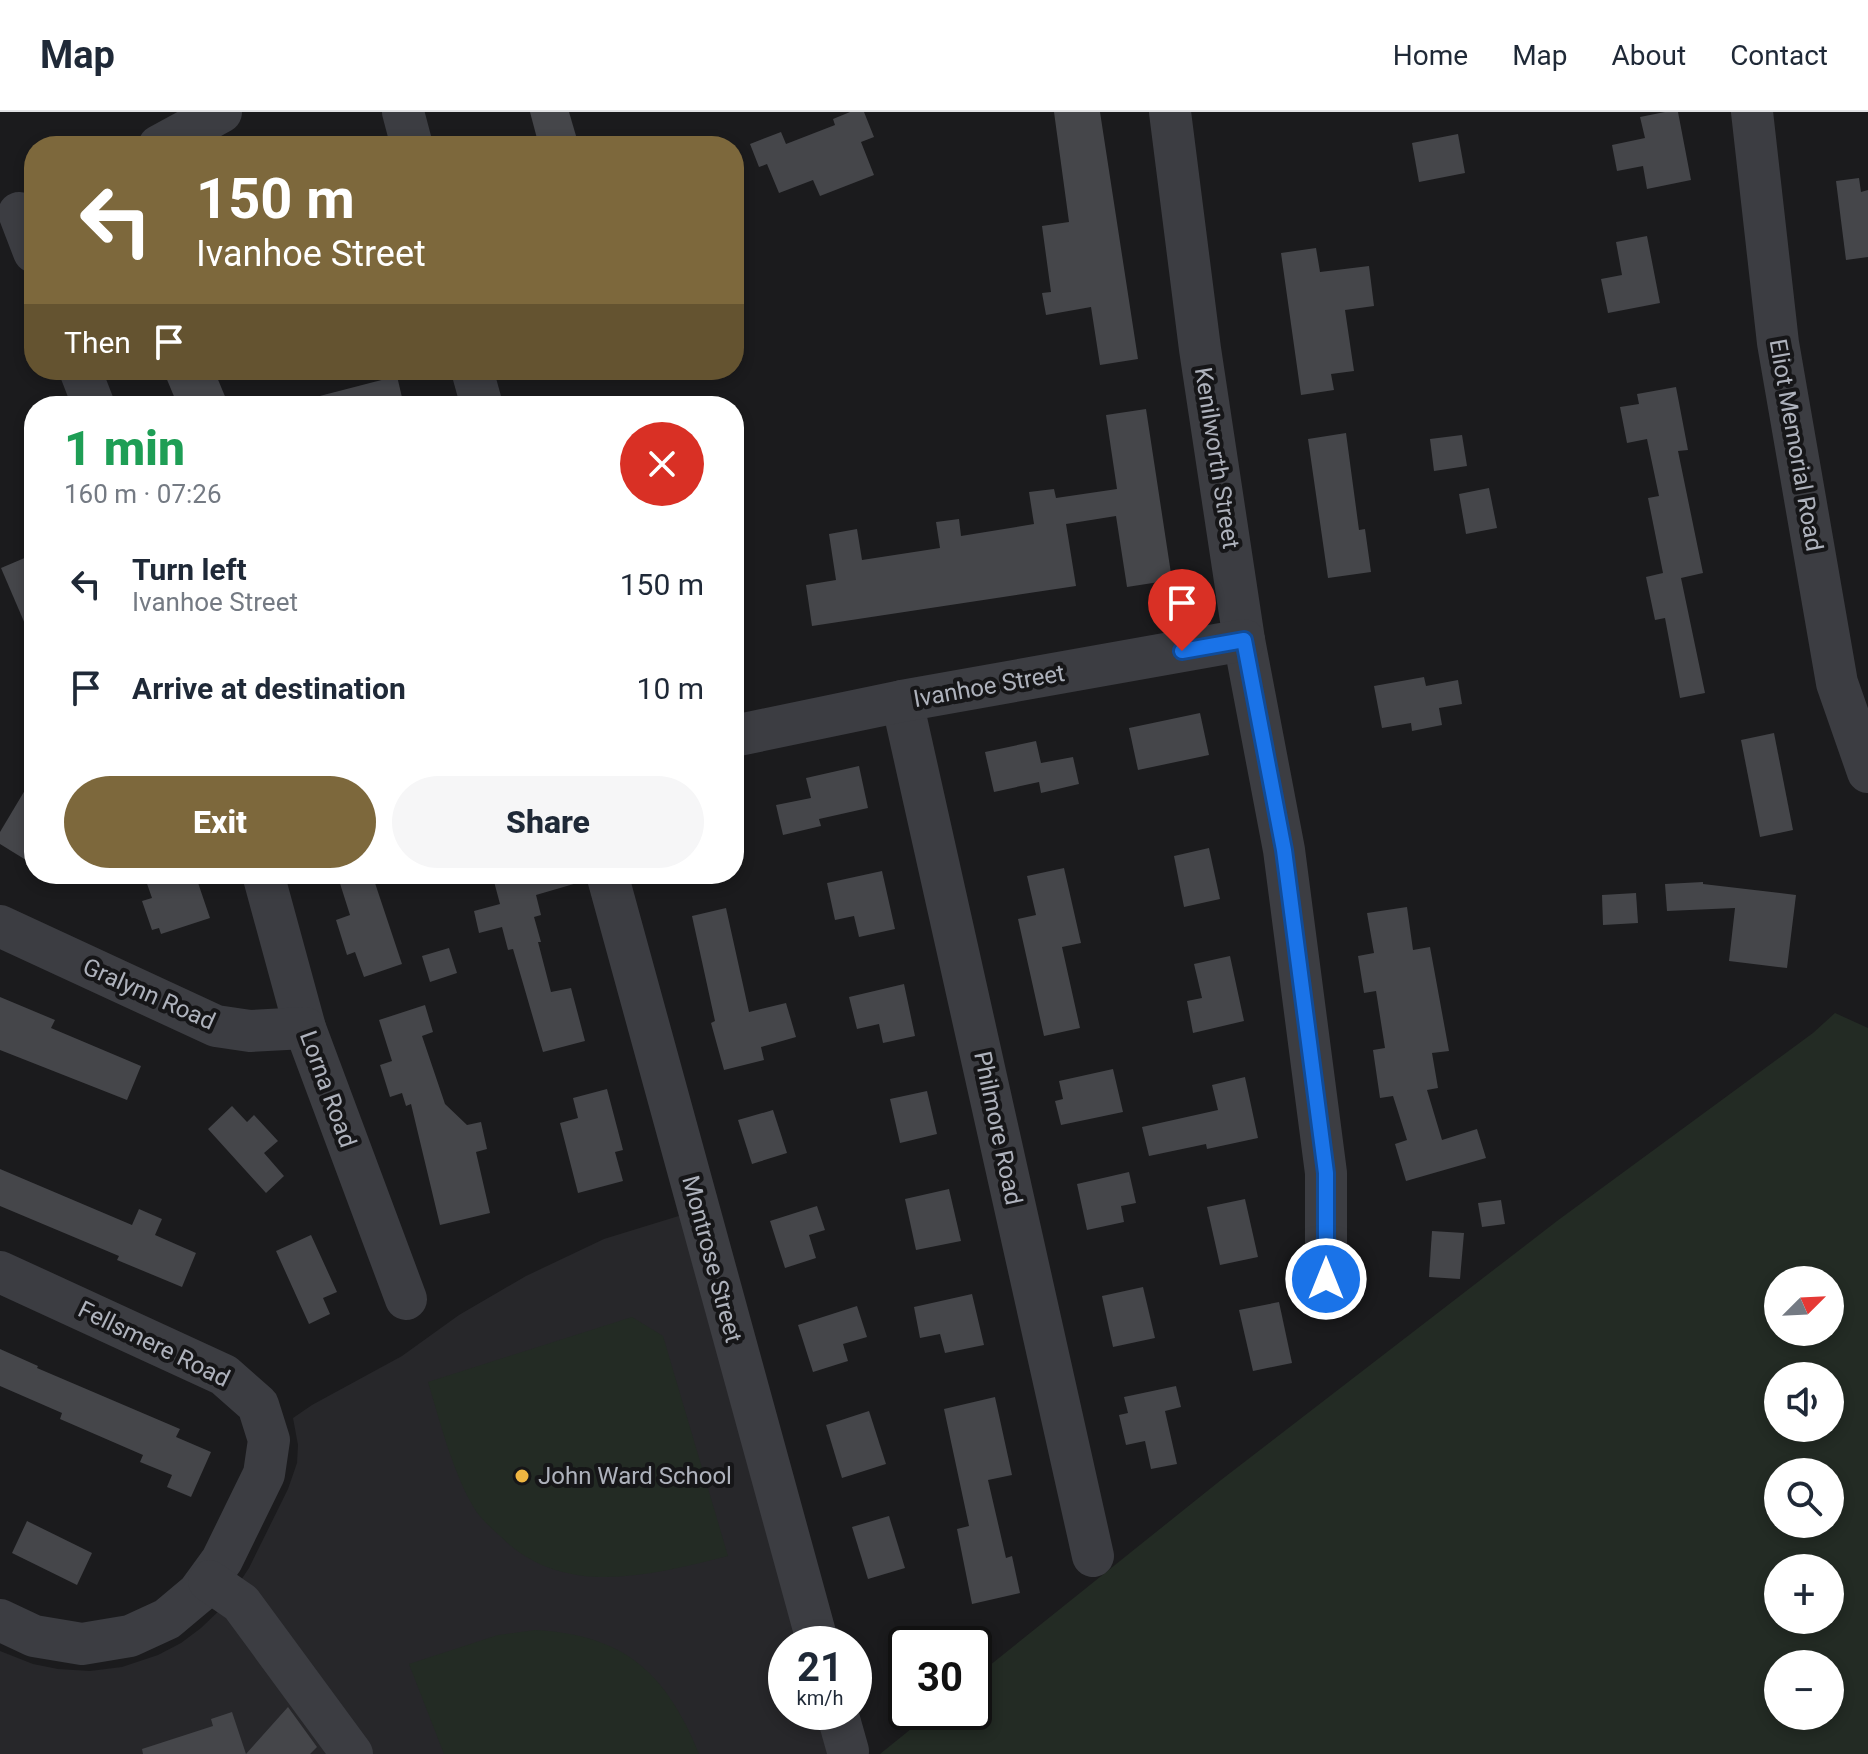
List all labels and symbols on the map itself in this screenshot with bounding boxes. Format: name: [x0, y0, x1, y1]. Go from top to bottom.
street label: Eliot Memorial Road: [1764, 337, 1828, 553]
street label: Kenilworth Street: [1189, 365, 1245, 551]
pin: [1148, 569, 1216, 651]
street label: Ivanhoe Street: [911, 659, 1067, 713]
street label: Gralynn Road: [79, 952, 219, 1036]
street label: Lorna Road: [294, 1027, 362, 1151]
street label: Philmore Road: [968, 1049, 1028, 1207]
street label: Montrose Street: [676, 1172, 748, 1346]
position arrow: [1284, 1237, 1368, 1321]
north arrow: [1764, 1266, 1844, 1346]
street label: Fellsmere Road: [74, 1295, 234, 1393]
place label: John Ward School: [538, 1462, 732, 1490]
marker: John Ward School: [513, 1467, 531, 1485]
speed limit sign: 30: [888, 1626, 992, 1730]

